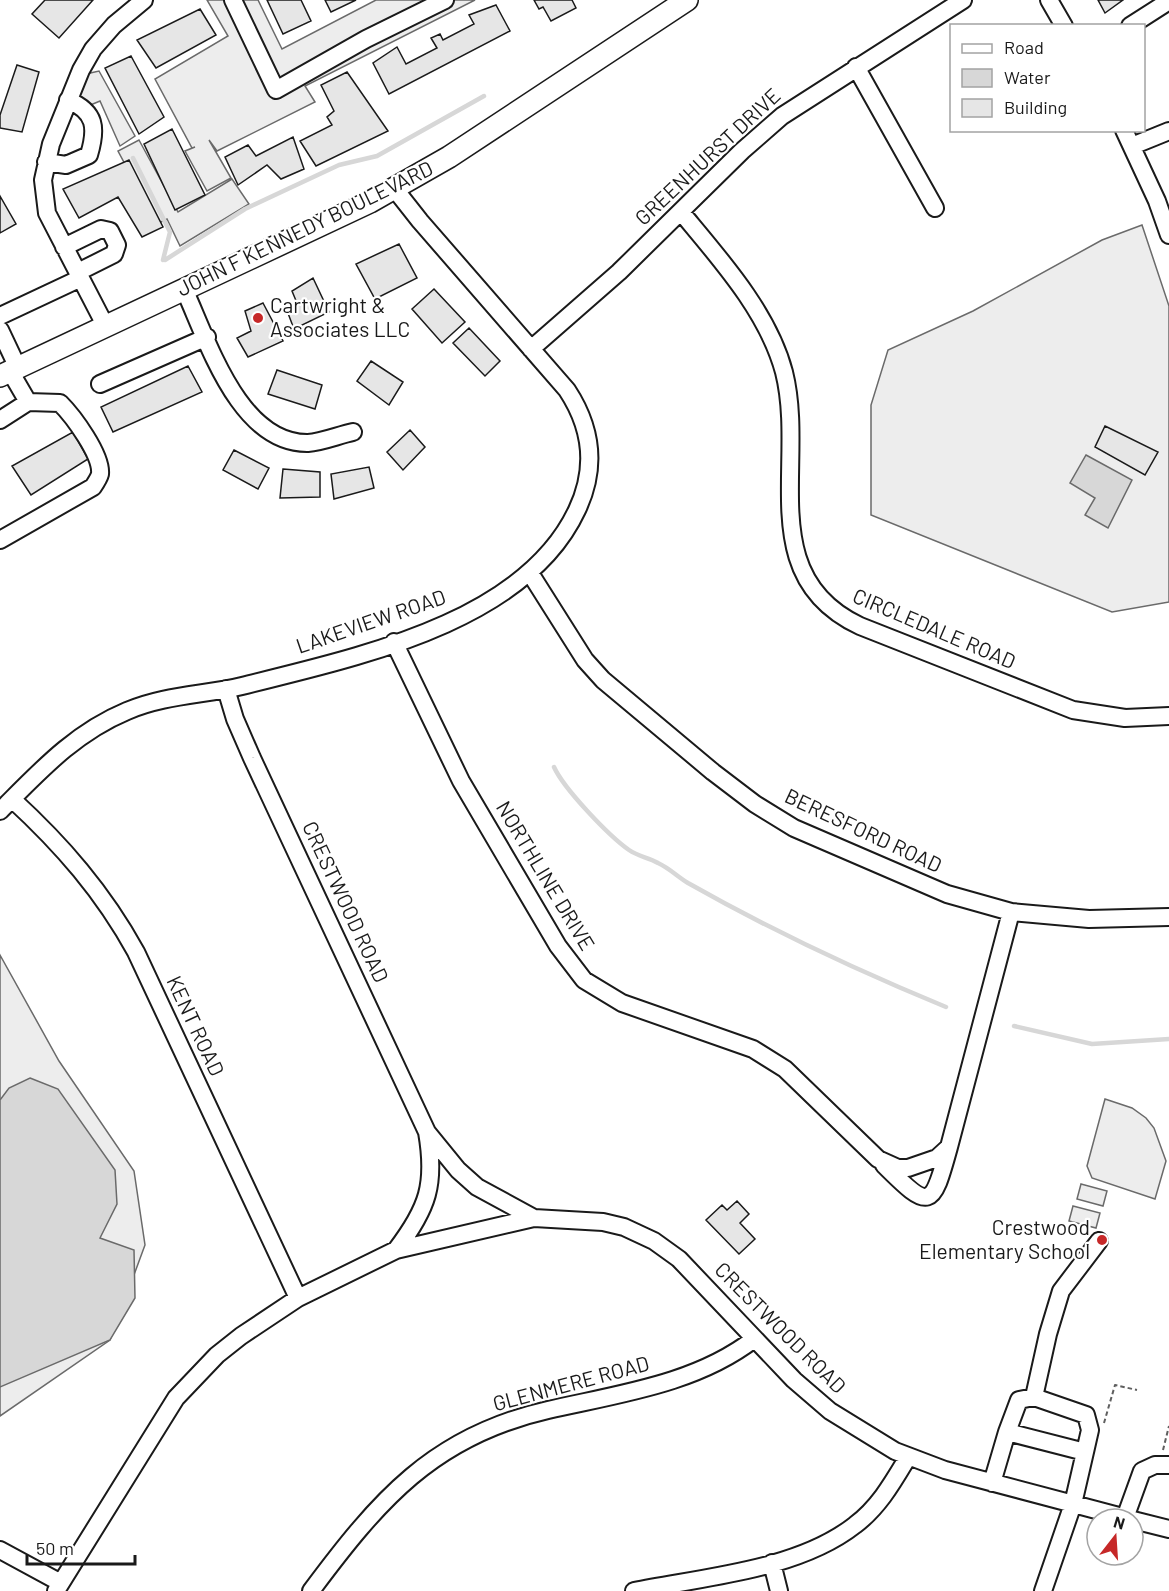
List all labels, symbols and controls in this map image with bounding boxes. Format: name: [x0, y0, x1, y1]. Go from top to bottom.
legend: [950, 24, 1145, 132]
text: Road: [1004, 36, 1044, 58]
text: Water: [1004, 66, 1051, 88]
street label: GREENHURST DRIVE: [629, 82, 785, 230]
text: Building: [1004, 96, 1067, 118]
street label: JOHN F KENNEDY BOULEVARD: [172, 155, 436, 301]
place label: Cartwright & Associates LLC: [270, 292, 410, 341]
marker: Cartwright & Associates LLC: [251, 311, 265, 325]
street label: CIRCLEDALE ROAD: [850, 582, 1020, 673]
street label: LAKEVIEW ROAD: [292, 583, 449, 658]
street label: BERESFORD ROAD: [781, 782, 946, 877]
street label: NORTHLINE DRIVE: [492, 796, 601, 955]
street label: CRESTWOOD ROAD: [298, 817, 395, 986]
street label: KENT ROAD: [162, 971, 230, 1079]
place label: Crestwood Elementary School: [919, 1214, 1090, 1263]
marker: Crestwood Elementary School: [1095, 1233, 1109, 1247]
street label: CRESTWOOD ROAD: [710, 1256, 852, 1398]
street label: GLENMERE ROAD: [490, 1350, 652, 1415]
north arrow: [1085, 1507, 1145, 1567]
text: N: [1112, 1512, 1127, 1533]
scale bar: [27, 1528, 135, 1566]
text: 50 m: [36, 1537, 74, 1559]

